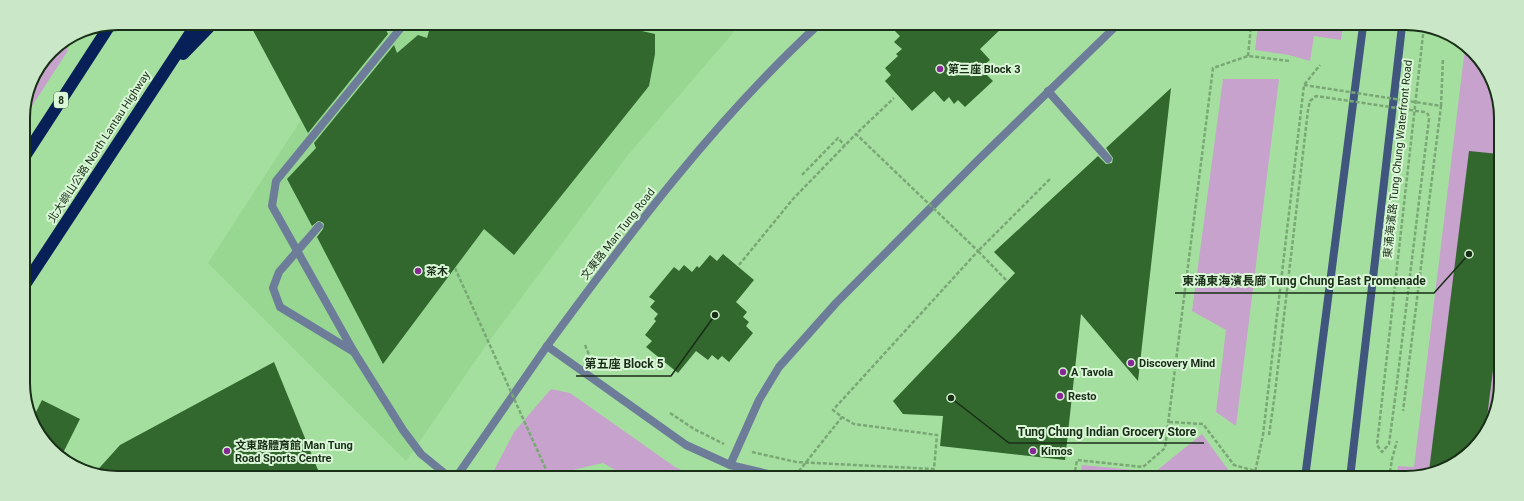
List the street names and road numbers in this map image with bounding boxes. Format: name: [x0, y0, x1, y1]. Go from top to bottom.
street label: 東涌海濱路 Tung Chung Waterfront Road: [1381, 59, 1415, 259]
street label: 北大嶼山公路 North Lantau Highway: [45, 68, 153, 225]
road number: 8: [54, 92, 68, 108]
street label: 文東路 Man Tung Road: [578, 186, 658, 282]

